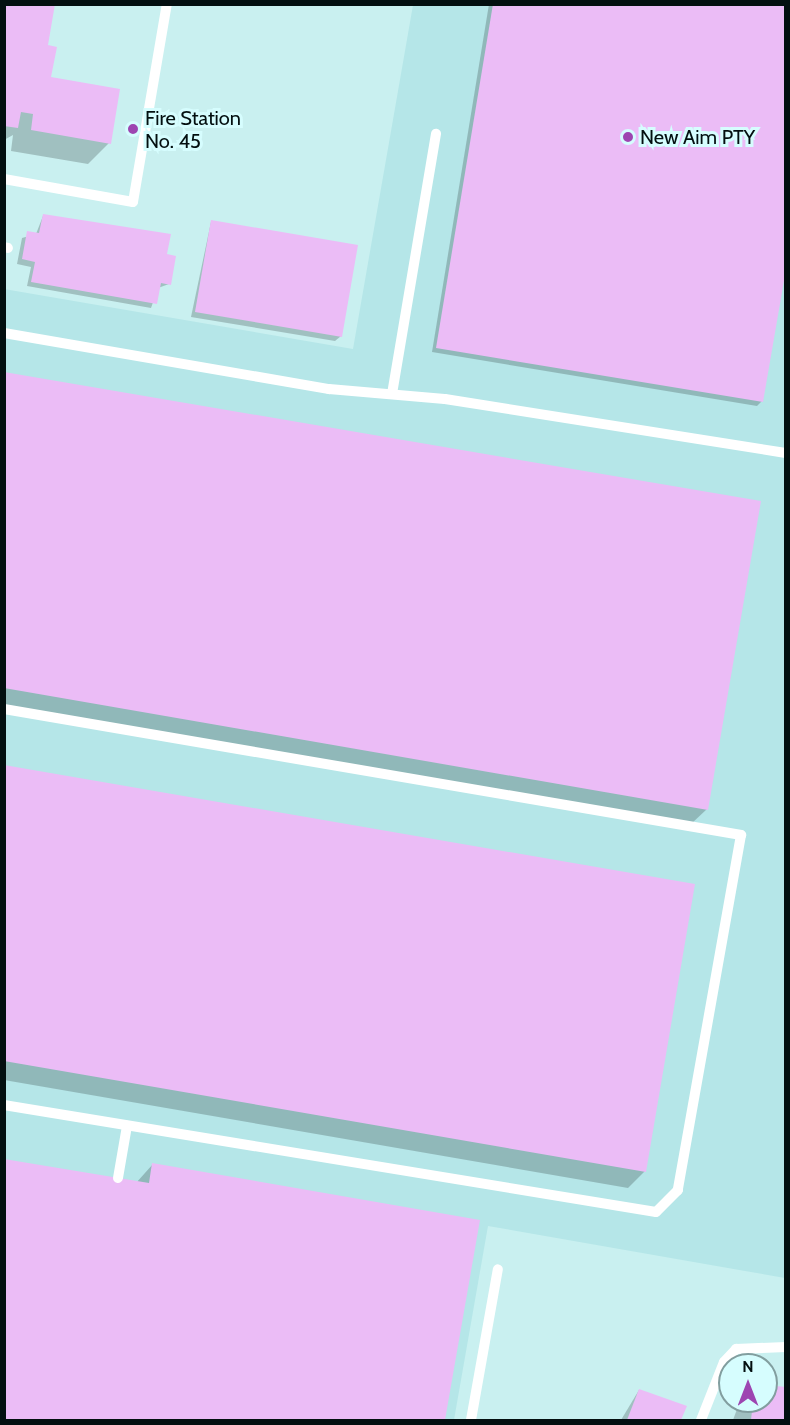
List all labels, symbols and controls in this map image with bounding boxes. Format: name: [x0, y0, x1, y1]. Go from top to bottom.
place label: Fire Station No. 45: [145, 106, 241, 153]
marker: Fire Station No. 45: [126, 122, 140, 136]
place label: New Aim PTY: [640, 125, 755, 149]
marker: New Aim PTY: [621, 130, 635, 144]
north arrow: [718, 1353, 778, 1413]
text: N: [742, 1357, 754, 1376]

